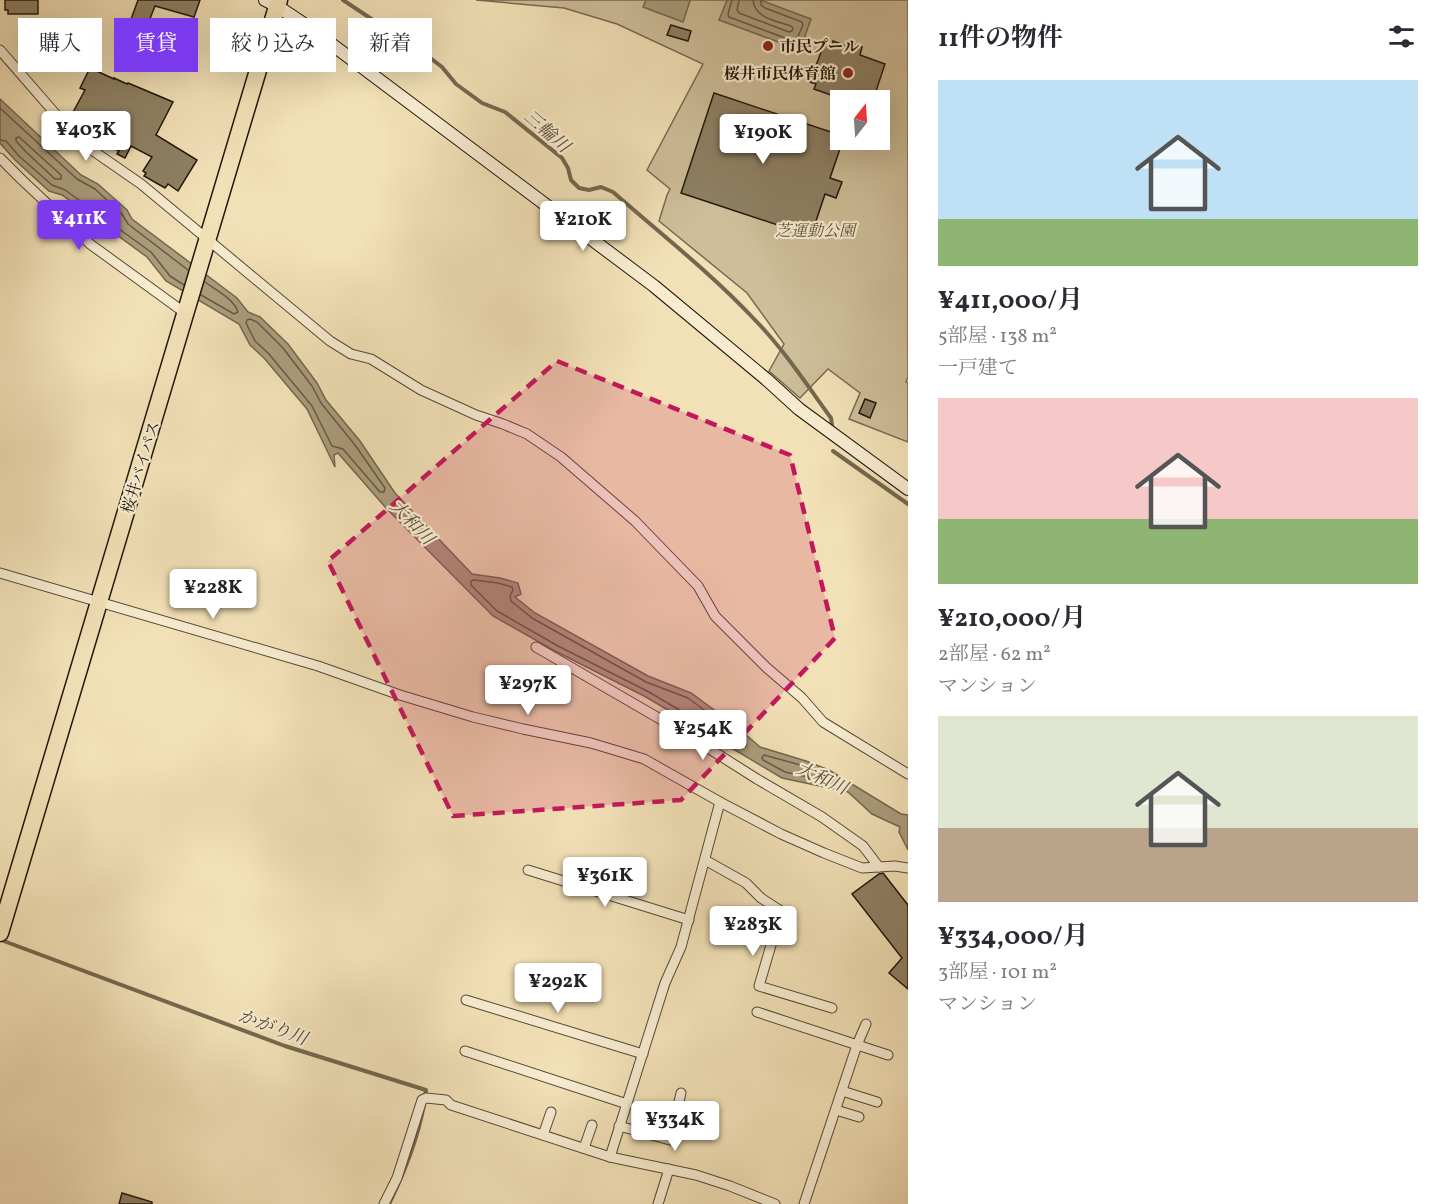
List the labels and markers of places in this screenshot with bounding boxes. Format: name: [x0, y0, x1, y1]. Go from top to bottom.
place label: 市民プール: [780, 37, 859, 59]
marker: 市民プール: [761, 39, 775, 53]
place label: 桜井市民体育館: [724, 64, 836, 86]
marker: 桜井市民体育館: [841, 66, 855, 80]
pin: ¥403K: [44, 111, 128, 162]
pin: ¥190K: [721, 114, 805, 165]
pin: ¥411K: [37, 200, 121, 251]
pin: ¥210K: [541, 201, 625, 252]
pin: ¥228K: [171, 569, 255, 620]
pin: ¥297K: [486, 665, 570, 716]
pin: ¥254K: [661, 710, 745, 761]
pin: ¥361K: [563, 857, 647, 908]
pin: ¥283K: [711, 906, 795, 957]
pin: ¥292K: [516, 963, 600, 1014]
pin: ¥334K: [633, 1101, 717, 1152]

